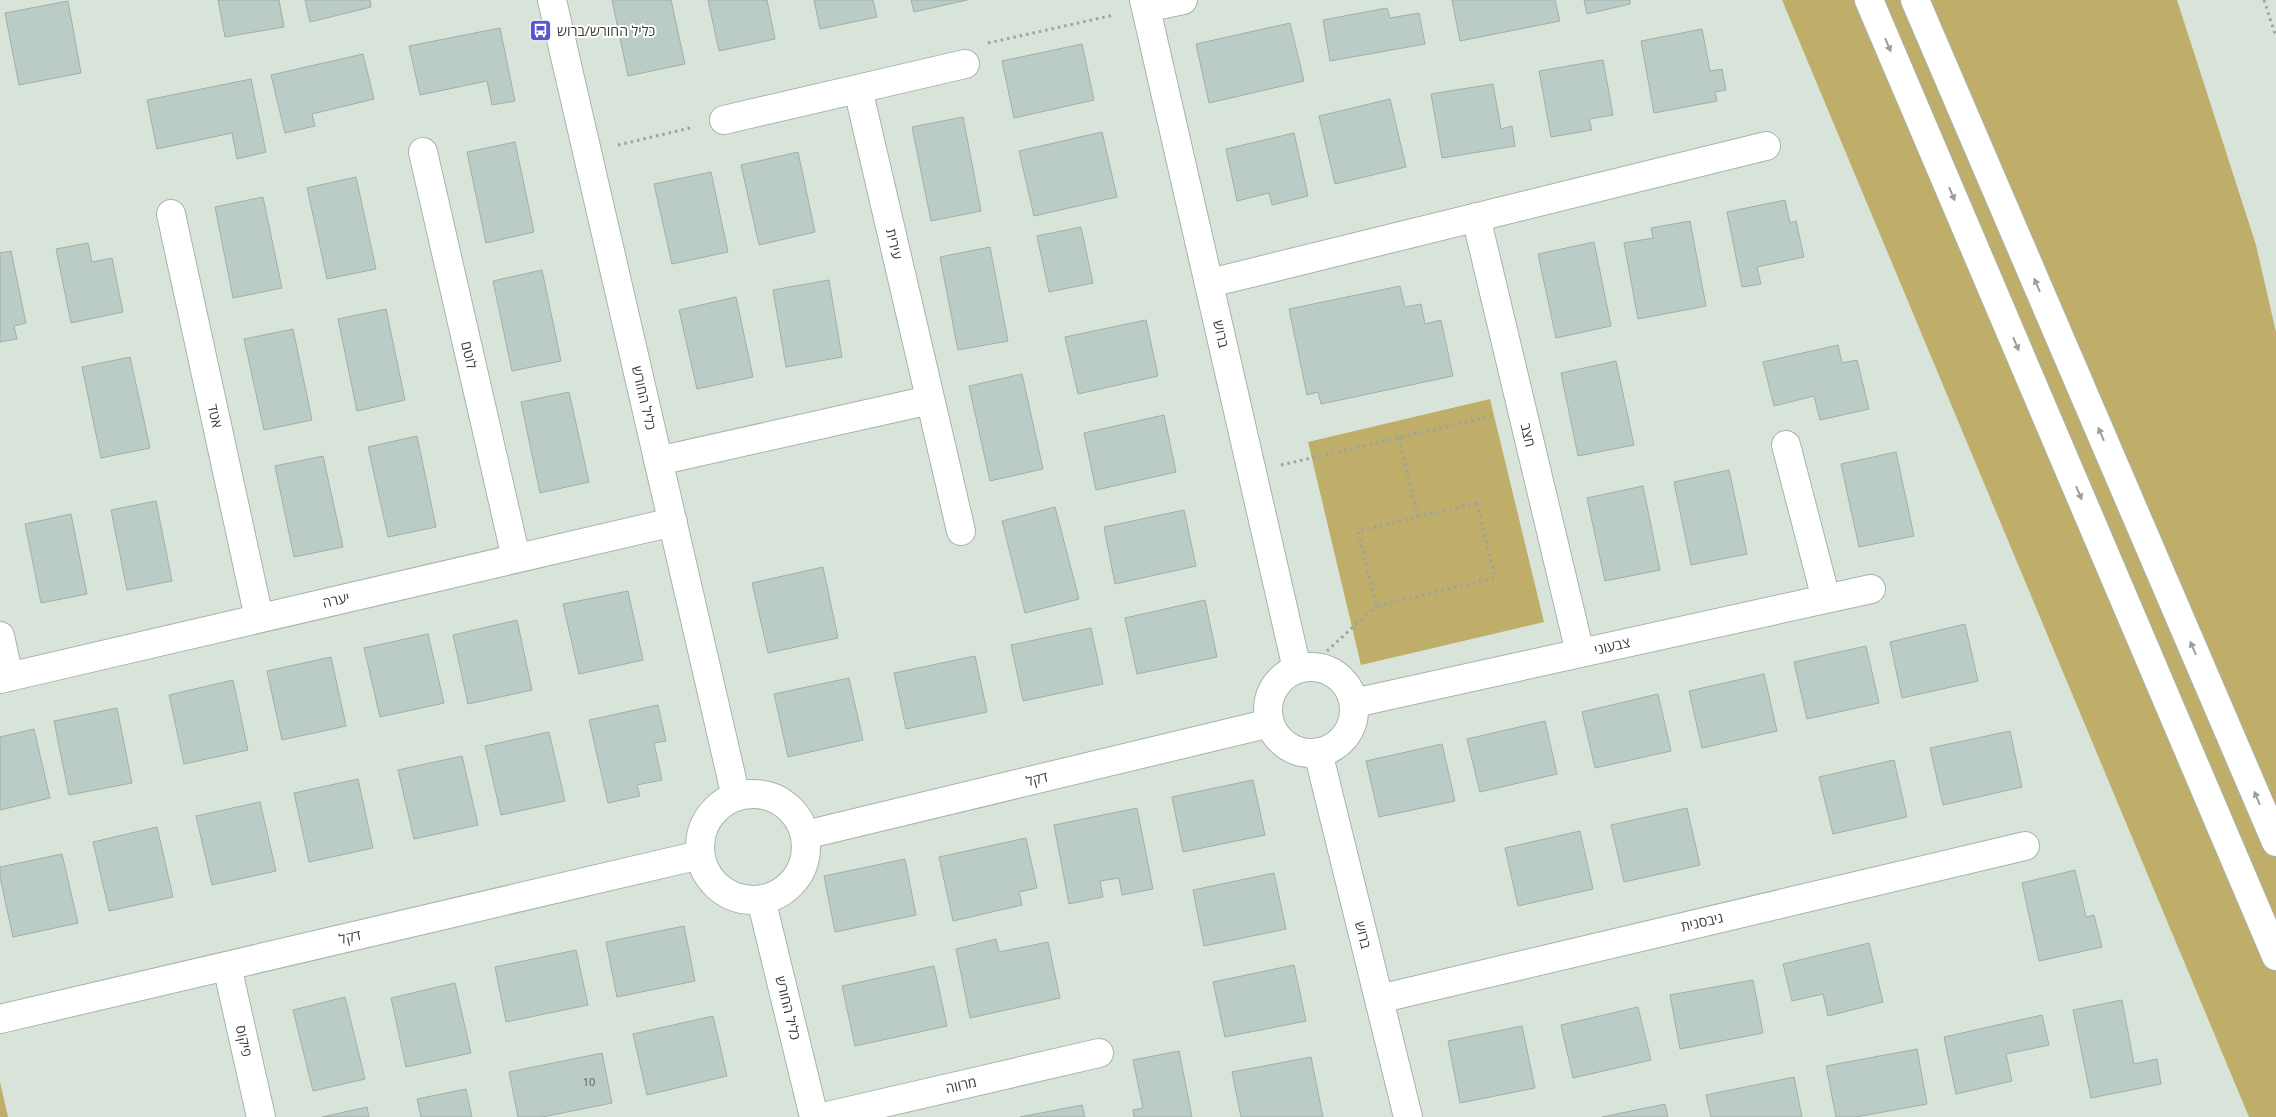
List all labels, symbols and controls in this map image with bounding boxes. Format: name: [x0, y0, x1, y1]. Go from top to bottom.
bus stop icon: כליל החורש/ברוש: [529, 19, 553, 43]
place label: כליל החורש/ברוש: [557, 21, 655, 40]
one-way arrow: [1885, 38, 1893, 52]
one-way arrow: [1948, 187, 1956, 202]
street label: עירית: [882, 227, 907, 261]
one-way arrow: [2033, 278, 2041, 292]
street label: ברוש: [1209, 318, 1234, 350]
one-way arrow: [2012, 337, 2020, 351]
street label: לוטם: [457, 339, 482, 371]
street label: כליל החורש: [628, 364, 661, 432]
street label: אטד: [204, 402, 227, 430]
street label: חצב: [1517, 421, 1540, 449]
one-way arrow: [2097, 427, 2105, 442]
one-way arrow: [2076, 486, 2084, 501]
street label: יערה: [320, 587, 351, 612]
street label: צבעוני: [1592, 632, 1632, 659]
one-way arrow: [2188, 641, 2196, 655]
street label: דקל: [1024, 767, 1050, 790]
one-way arrow: [2252, 790, 2260, 805]
street label: גיבסנית: [1679, 907, 1725, 936]
street label: ברוש: [1351, 919, 1376, 951]
street label: דקל: [337, 925, 363, 948]
street label: כליל החורש: [771, 974, 806, 1042]
street label: פיקוס: [232, 1023, 257, 1059]
street label: מרווה: [943, 1072, 978, 1097]
house number: 10: [583, 1074, 595, 1089]

